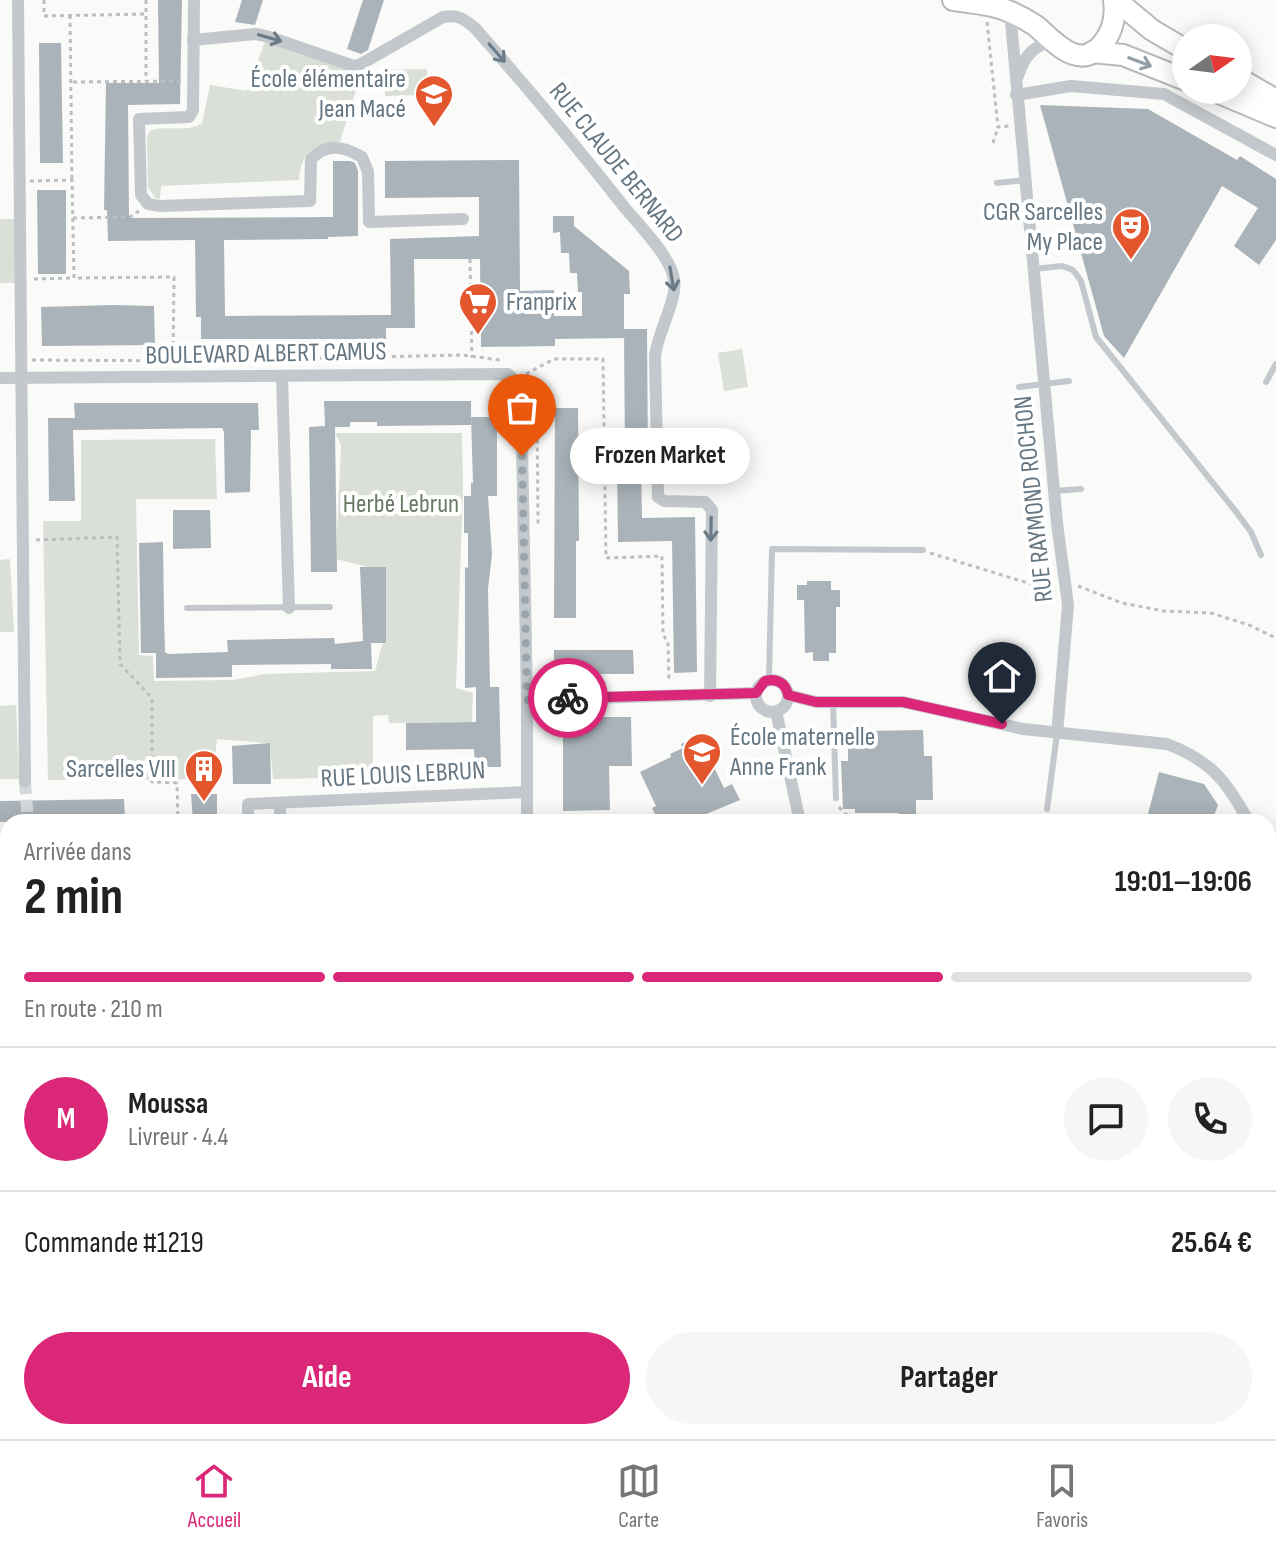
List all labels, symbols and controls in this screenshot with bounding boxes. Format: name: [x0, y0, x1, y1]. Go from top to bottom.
north arrow: [1172, 24, 1252, 104]
map controls: [1172, 24, 1252, 104]
one-way arrow: [257, 32, 283, 47]
one-way arrow: [488, 42, 506, 62]
one-way arrow: [1127, 56, 1152, 70]
place label: École élémentaire Jean Macé: [251, 64, 406, 125]
school or university icon: École élémentaire Jean Macé: [413, 73, 455, 128]
street label: RUE CLAUDE BERNARD: [542, 77, 690, 249]
place label: CGR Sarcelles My Place: [983, 197, 1103, 258]
theatre icon: CGR Sarcelles My Place: [1110, 206, 1152, 261]
one-way arrow: [665, 265, 680, 291]
supermarket icon: Franprix: [457, 281, 499, 336]
place label: Franprix: [506, 287, 577, 318]
street label: BOULEVARD ALBERT CAMUS: [145, 336, 387, 372]
pin: [488, 374, 556, 456]
icon: bag: [500, 386, 544, 430]
street label: RUE RAYMOND ROCHON: [1008, 394, 1060, 604]
callout: Frozen Market: [570, 428, 750, 484]
text: Frozen Market: [595, 440, 726, 471]
park label: Herbé Lebrun: [343, 489, 459, 520]
one-way arrow: [704, 515, 719, 542]
pin: [968, 642, 1036, 724]
icon: home: [980, 654, 1024, 698]
courier: [528, 658, 608, 738]
icon: bike: [546, 676, 590, 720]
place label: École maternelle Anne Frank: [729, 722, 875, 783]
school or university icon: École maternelle Anne Frank: [681, 731, 723, 786]
building icon: Sarcelles VIII: [183, 748, 225, 803]
place label: Sarcelles VIII: [66, 754, 176, 785]
street label: RUE LOUIS LEBRUN: [320, 755, 486, 795]
text: Arrivée dans: [24, 837, 132, 868]
text: 19:01–19:06: [1115, 864, 1252, 900]
text: 2 min: [24, 866, 123, 929]
text: En route · 210 m: [24, 994, 163, 1025]
button: chat: [1064, 1077, 1148, 1161]
button: phone: [1168, 1077, 1252, 1161]
text: Moussa: [128, 1086, 208, 1122]
text: M: [57, 1101, 75, 1137]
text: Livreur · 4.4: [128, 1122, 228, 1153]
text: Commande #1219: [24, 1225, 204, 1261]
text: 25.64 €: [1171, 1225, 1252, 1261]
button: Aide: [24, 1332, 630, 1424]
button: Partager: [646, 1332, 1252, 1424]
tab: Accueil: [188, 1459, 241, 1534]
tab: Carte: [617, 1459, 661, 1534]
tab: Favoris: [1036, 1459, 1088, 1534]

